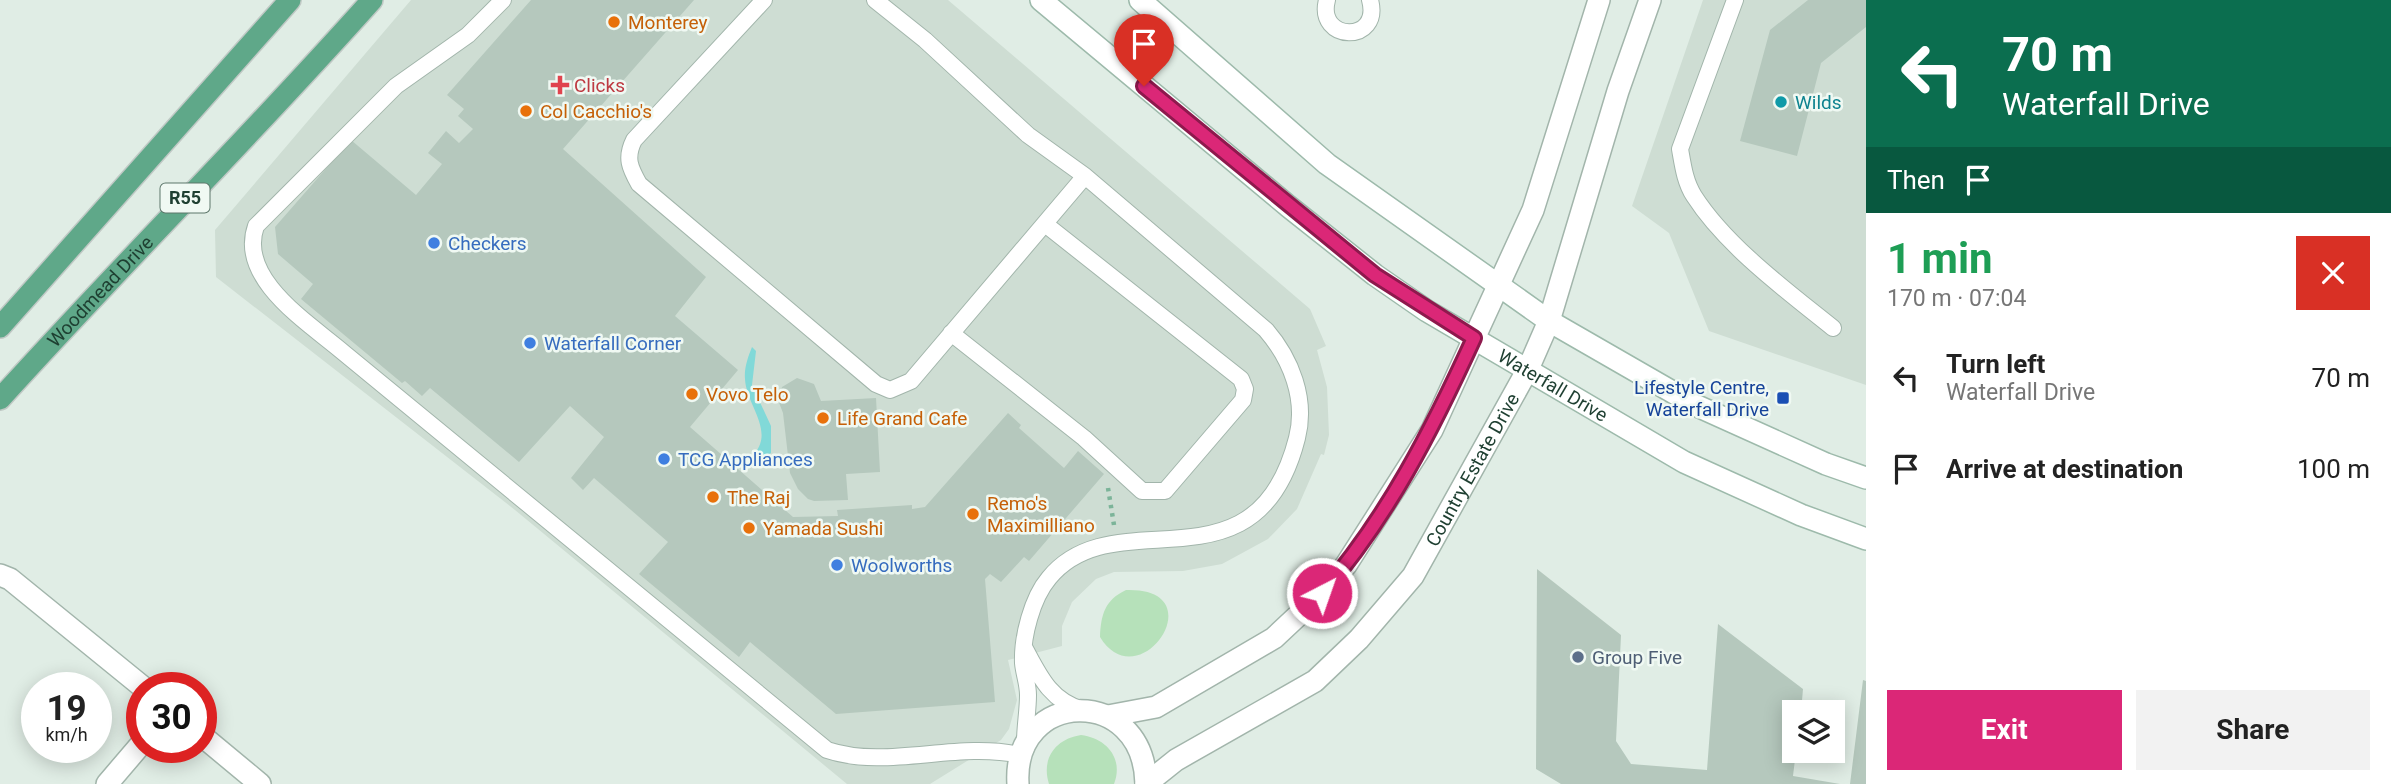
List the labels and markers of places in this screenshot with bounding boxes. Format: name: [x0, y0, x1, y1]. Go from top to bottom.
place label: Monterey: [628, 11, 707, 34]
marker: Monterey: [606, 14, 622, 30]
pin: [1114, 14, 1174, 86]
place label: Clicks: [574, 74, 625, 97]
marker: Clicks: [552, 77, 568, 93]
place label: Wilds: [1795, 91, 1842, 114]
marker: Wilds: [1773, 94, 1789, 110]
place label: Col Cacchio's: [540, 100, 652, 123]
marker: Col Cacchio's: [518, 103, 534, 119]
place label: Checkers: [448, 232, 527, 255]
marker: Checkers: [426, 235, 442, 251]
place label: Waterfall Corner: [544, 332, 682, 355]
marker: Waterfall Corner: [522, 335, 538, 351]
place label: Lifestyle Centre, Waterfall Drive: [1634, 376, 1769, 421]
place label: Vovo Telo: [706, 383, 789, 406]
marker: Vovo Telo: [684, 386, 700, 402]
marker: Lifestyle Centre, Waterfall Drive: [1775, 390, 1791, 406]
place label: Life Grand Cafe: [837, 407, 967, 430]
marker: Life Grand Cafe: [815, 410, 831, 426]
place label: TCG Appliances: [678, 448, 813, 471]
marker: TCG Appliances: [656, 451, 672, 467]
place label: The Raj: [727, 486, 790, 509]
marker: The Raj: [705, 489, 721, 505]
place label: Remo's Maximilliano: [987, 492, 1095, 537]
marker: Remo's Maximilliano: [965, 506, 981, 522]
place label: Yamada Sushi: [763, 517, 883, 540]
marker: Yamada Sushi: [741, 520, 757, 536]
place label: Woolworths: [851, 554, 952, 577]
marker: Woolworths: [829, 557, 845, 573]
place label: Group Five: [1592, 646, 1682, 669]
marker: Group Five: [1570, 649, 1586, 665]

